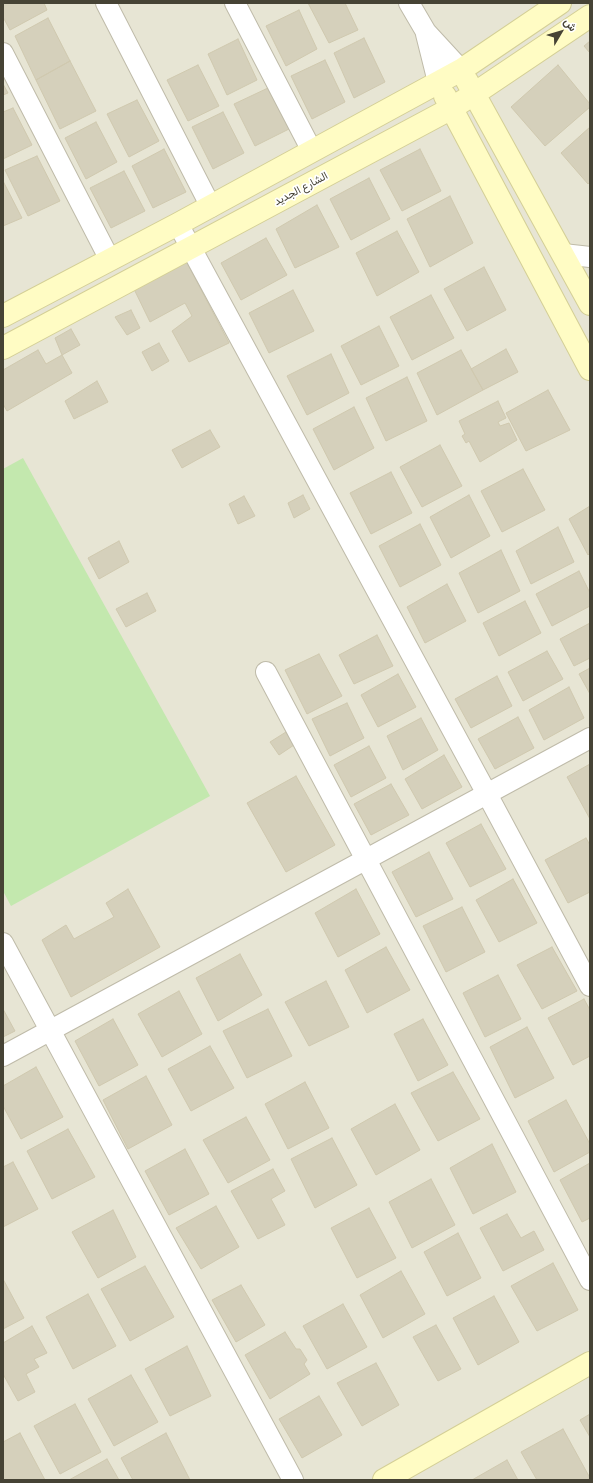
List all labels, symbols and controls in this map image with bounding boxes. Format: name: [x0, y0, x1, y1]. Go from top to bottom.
north arrow: [541, 12, 581, 52]
text: ش: [561, 14, 581, 34]
street label: الشارع الجديد: [272, 169, 330, 209]

